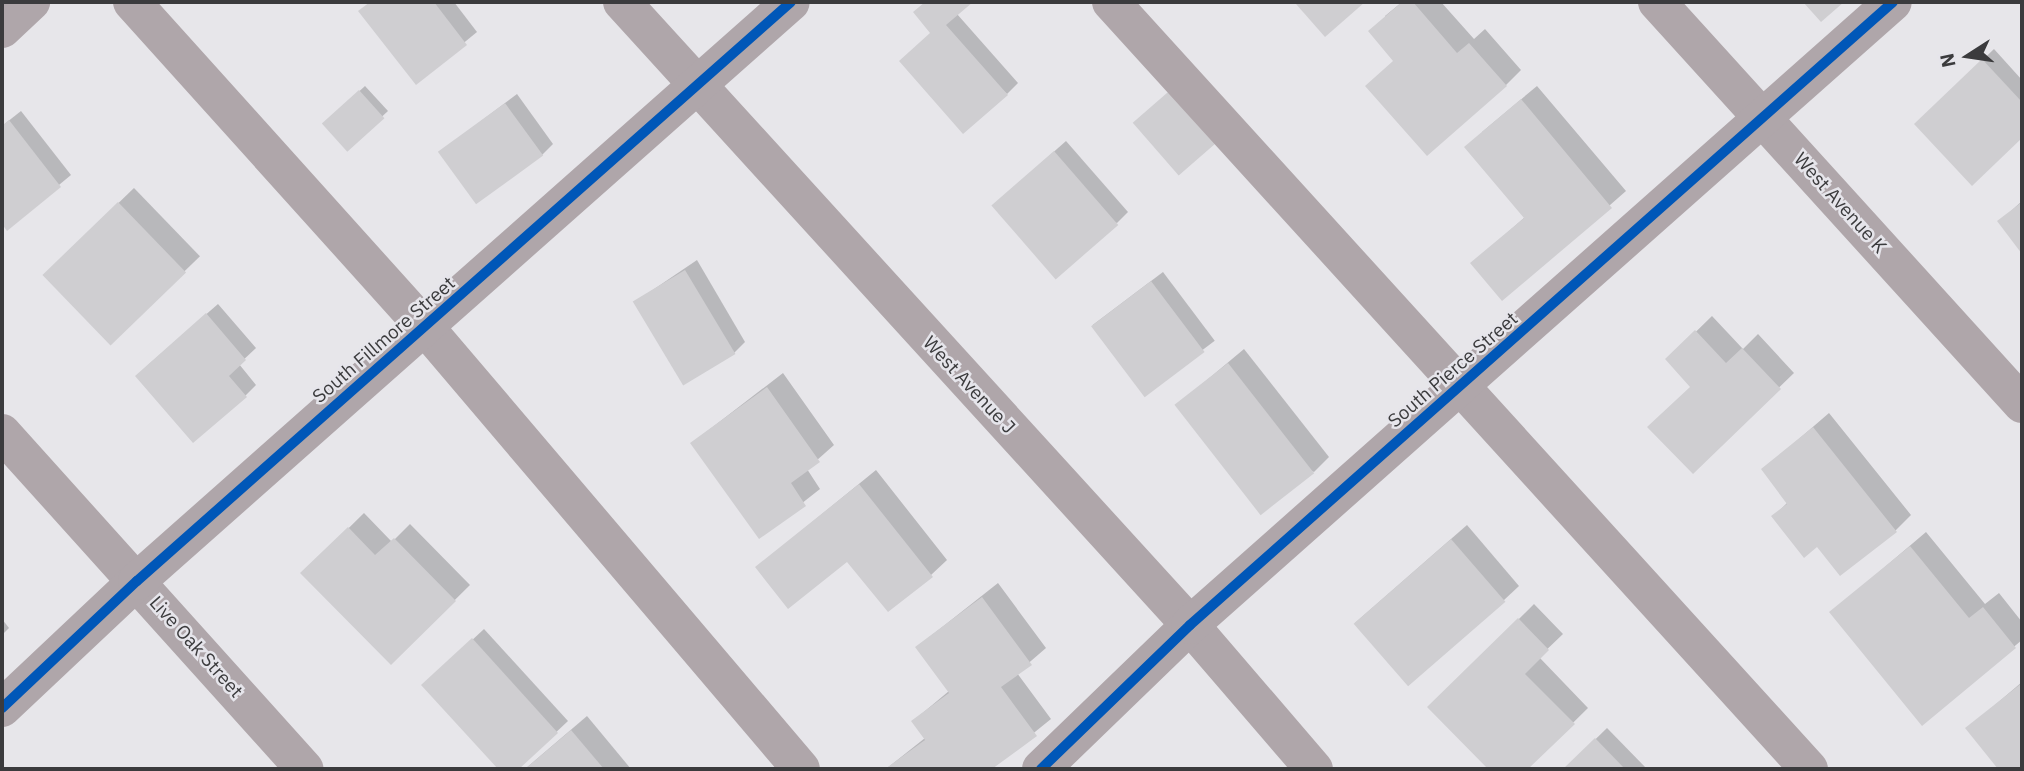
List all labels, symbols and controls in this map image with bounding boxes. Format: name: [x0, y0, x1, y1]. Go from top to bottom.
north arrow: [1933, 21, 2003, 91]
text: N: [1934, 51, 1961, 70]
street label: West Avenue K: [1789, 148, 1891, 258]
street label: South Fillmore Street: [308, 272, 460, 408]
street label: South Pierce Street: [1383, 307, 1523, 433]
street label: West Avenue J: [918, 332, 1020, 438]
street label: Live Oak Street: [145, 592, 247, 702]

